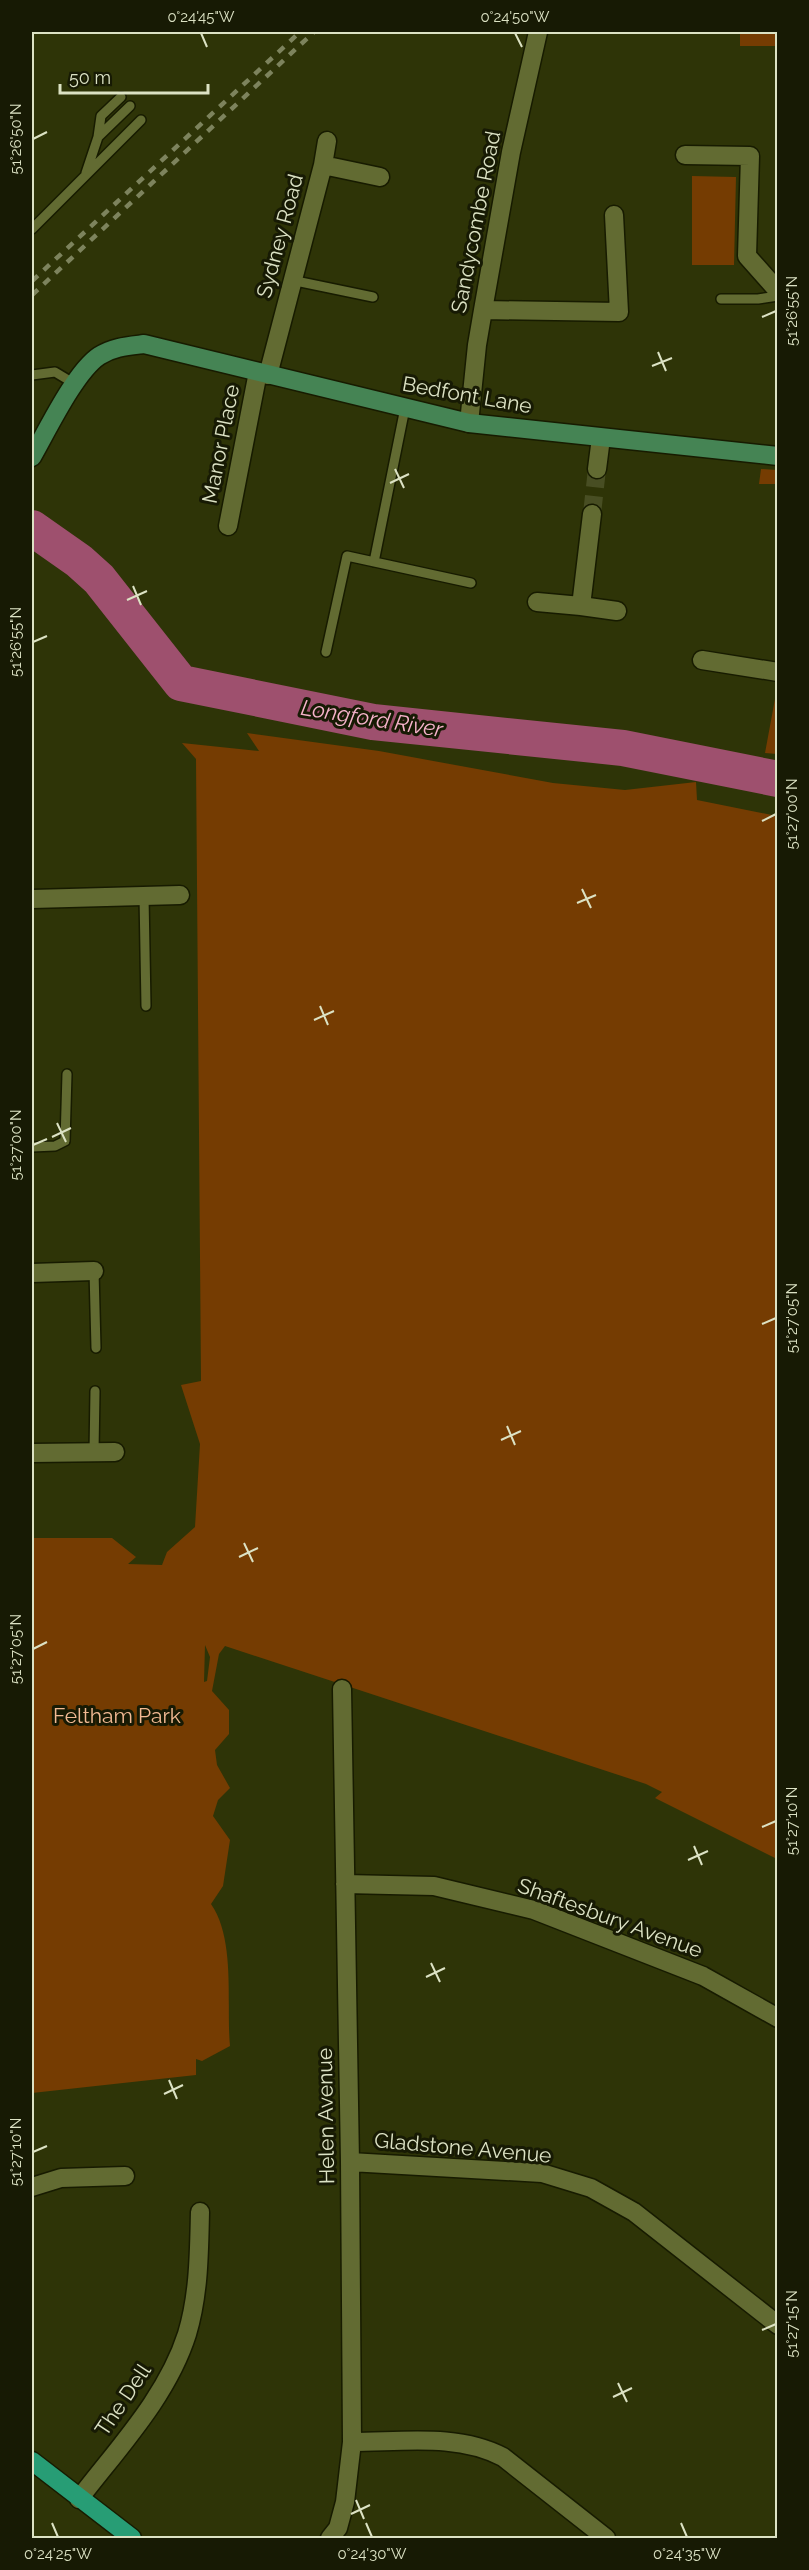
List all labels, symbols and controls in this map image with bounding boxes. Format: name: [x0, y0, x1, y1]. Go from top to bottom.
text: 0°24'45"W: [167, 8, 235, 26]
text: 0°24'50"W: [481, 8, 550, 26]
scale bar: [60, 57, 208, 95]
text: 50 m: [69, 67, 111, 88]
text: 51°26'50"N: [7, 103, 25, 175]
street label: Sandycombe Road: [446, 129, 505, 315]
street label: Sydney Road: [251, 171, 308, 301]
text: 51°26'55"N: [783, 276, 801, 346]
street label: Bedfont Lane: [400, 371, 534, 418]
street label: Manor Place: [197, 382, 244, 506]
text: 51°26'55"N: [7, 607, 25, 677]
water label: Longford River: [299, 694, 446, 742]
text: 51°27'00"N: [783, 778, 801, 850]
text: 51°27'00"N: [7, 1109, 25, 1181]
text: 51°27'05"N: [783, 1283, 801, 1353]
text: 51°27'05"N: [7, 1614, 25, 1684]
park label: Feltham Park: [53, 1703, 181, 1728]
text: 51°27'10"N: [783, 1787, 801, 1855]
street label: Shaftesbury Avenue: [514, 1873, 706, 1963]
street label: Helen Avenue: [312, 2048, 339, 2184]
text: 51°27'10"N: [7, 2118, 25, 2186]
street label: Gladstone Avenue: [373, 2127, 553, 2168]
text: 51°27'15"N: [783, 2290, 801, 2358]
street label: The Dell: [89, 2359, 156, 2441]
text: 0°24'25"W: [24, 2545, 92, 2563]
text: 0°24'30"W: [338, 2545, 407, 2563]
text: 0°24'35"W: [653, 2545, 721, 2563]

